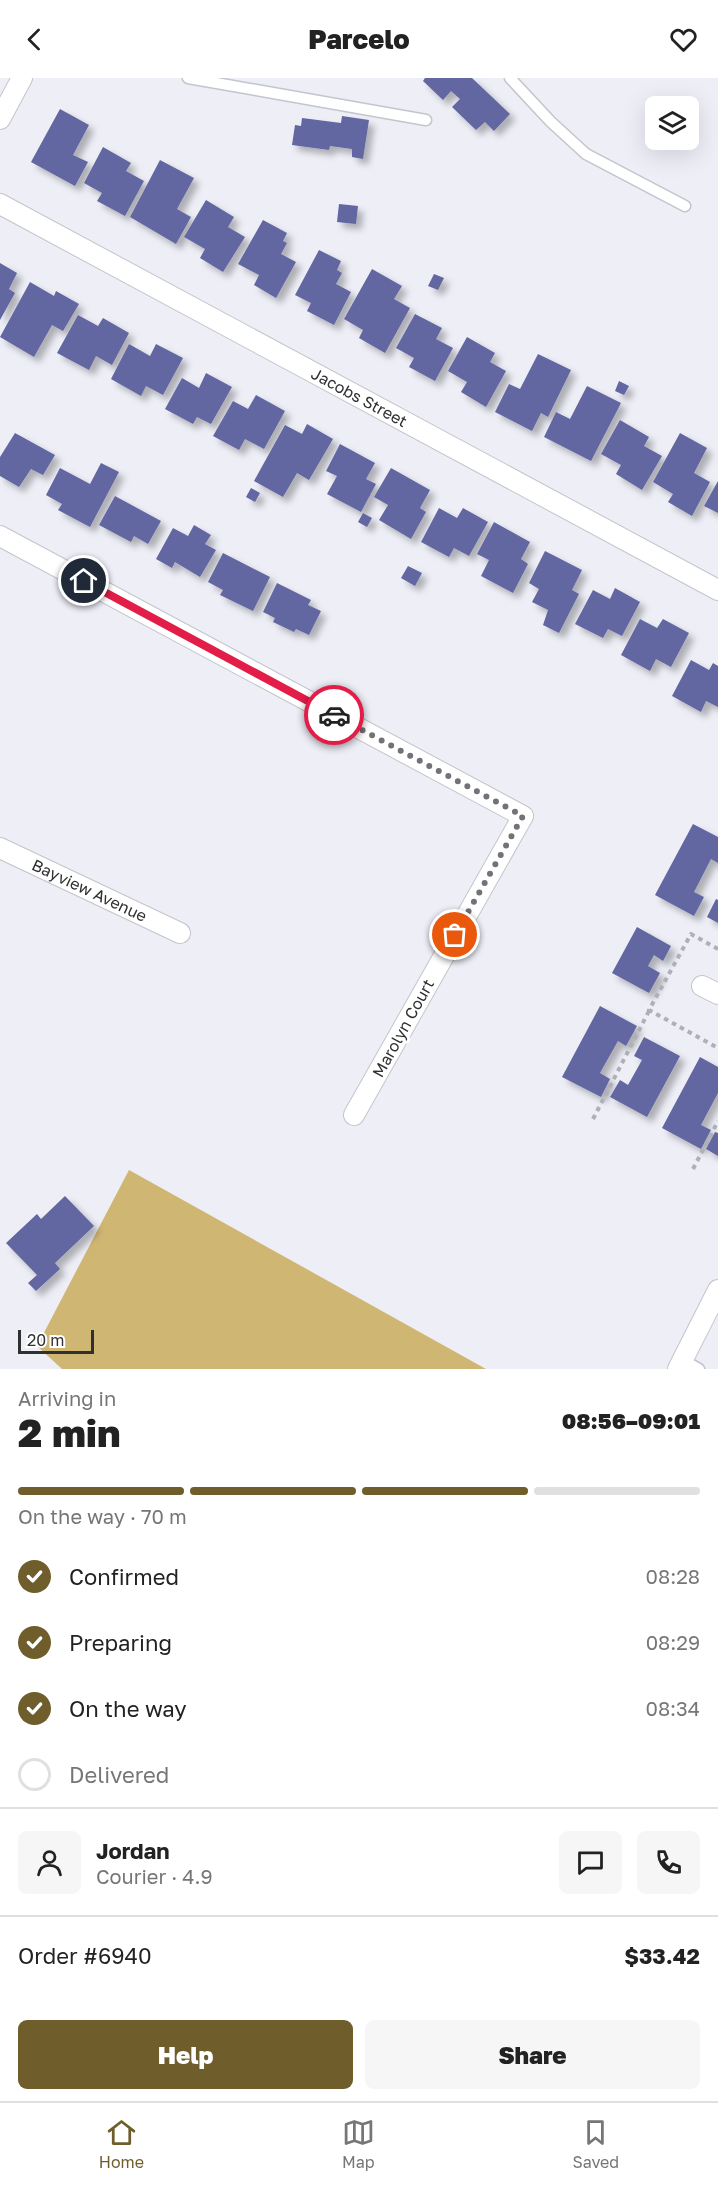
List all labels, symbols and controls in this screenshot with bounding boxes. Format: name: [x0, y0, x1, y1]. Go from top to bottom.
icon: back: [18, 23, 51, 56]
text: Parcelo: [308, 23, 410, 55]
icon: heart: [667, 23, 700, 56]
map controls: [645, 96, 699, 150]
button: layers: [645, 96, 699, 150]
street label: Jacobs Street: [308, 363, 411, 431]
pin: [58, 555, 109, 606]
icon: home: [67, 564, 100, 597]
courier: [304, 685, 364, 745]
icon: car: [318, 699, 351, 732]
street label: Bayview Avenue: [29, 855, 150, 926]
pin: [429, 909, 480, 960]
icon: bag: [438, 918, 471, 951]
street label: Marolyn Court: [368, 975, 438, 1081]
scale bar: [18, 1327, 94, 1354]
text: 20 m: [27, 1330, 64, 1350]
text: Arriving in: [18, 1386, 116, 1410]
text: 08:56–09:01: [562, 1407, 700, 1434]
text: 2 min: [18, 1409, 121, 1456]
text: On the way · 70 m: [18, 1504, 187, 1528]
icon: check: [18, 1560, 51, 1593]
text: Confirmed: [69, 1563, 179, 1590]
text: 08:28: [646, 1564, 700, 1588]
icon: check: [18, 1626, 51, 1659]
text: Preparing: [69, 1629, 172, 1656]
text: 08:29: [646, 1630, 700, 1654]
icon: check: [18, 1692, 51, 1725]
text: On the way: [69, 1695, 187, 1722]
text: 08:34: [646, 1696, 700, 1720]
text: Delivered: [69, 1761, 169, 1788]
button: person: [18, 1831, 81, 1894]
button: chat: [559, 1831, 622, 1894]
button: phone: [637, 1831, 700, 1894]
text: Jordan: [96, 1837, 170, 1864]
text: Courier · 4.9: [96, 1864, 213, 1888]
text: Order #6940: [18, 1942, 152, 1969]
text: $33.42: [624, 1942, 700, 1969]
button: Help: [18, 2020, 353, 2089]
button: Share: [365, 2020, 700, 2089]
tab: Home: [99, 2116, 144, 2172]
tab: Map: [342, 2116, 375, 2172]
tab: Saved: [572, 2116, 619, 2172]

